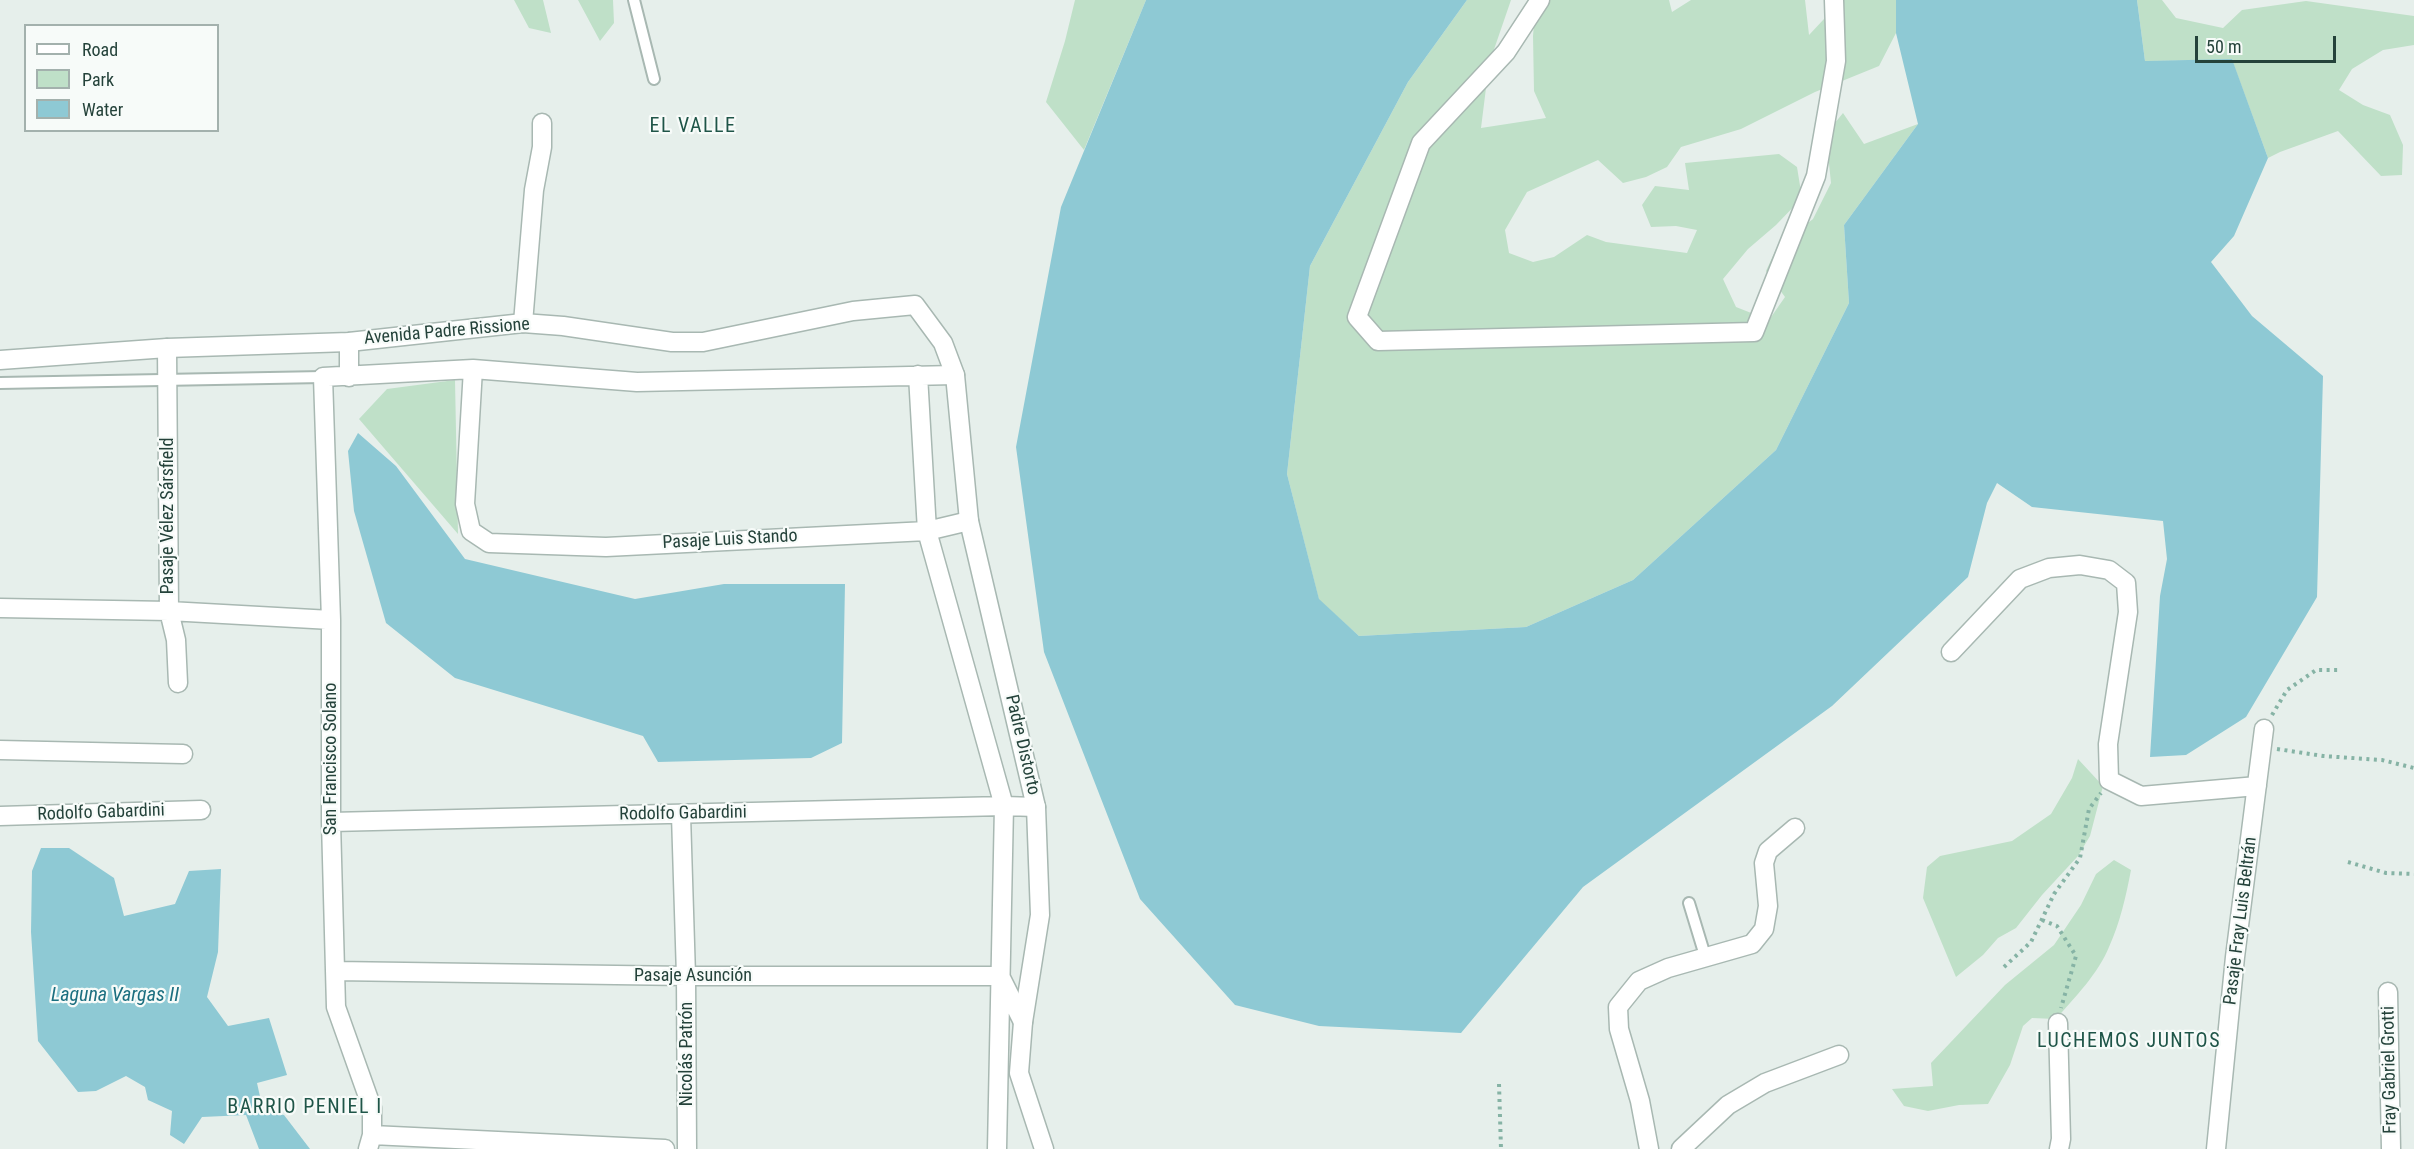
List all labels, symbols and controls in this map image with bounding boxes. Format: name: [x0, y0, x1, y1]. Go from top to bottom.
legend: [24, 24, 219, 132]
scale bar: [2198, 24, 2339, 62]
text: 50 m: [2206, 36, 2241, 57]
text: Road: [82, 39, 118, 60]
text: Park: [82, 69, 114, 90]
text: Water: [82, 99, 123, 120]
district label: EL VALLE: [649, 115, 737, 139]
street label: Avenida Padre Rissione: [363, 314, 531, 350]
street label: Pasaje Vélez Sársfield: [157, 438, 179, 594]
street label: Pasaje Luis Stando: [662, 526, 798, 554]
street label: San Francisco Solano: [320, 683, 342, 835]
street label: Padre Distorto: [1000, 693, 1044, 797]
street label: Rodolfo Gabardini: [37, 800, 165, 826]
street label: Rodolfo Gabardini: [619, 802, 747, 826]
street label: Pasaje Fray Luis Beltrán: [2220, 836, 2262, 1006]
street label: Pasaje Asunción: [634, 965, 752, 987]
water label: Laguna Vargas II: [51, 984, 179, 1008]
street label: Nicolás Patrón: [676, 1002, 698, 1106]
street label: Fray Gabriel Grotti: [2378, 1006, 2402, 1134]
district label: LUCHEMOS JUNTOS: [2037, 1030, 2221, 1054]
district label: BARRIO PENIEL I: [227, 1096, 383, 1120]

